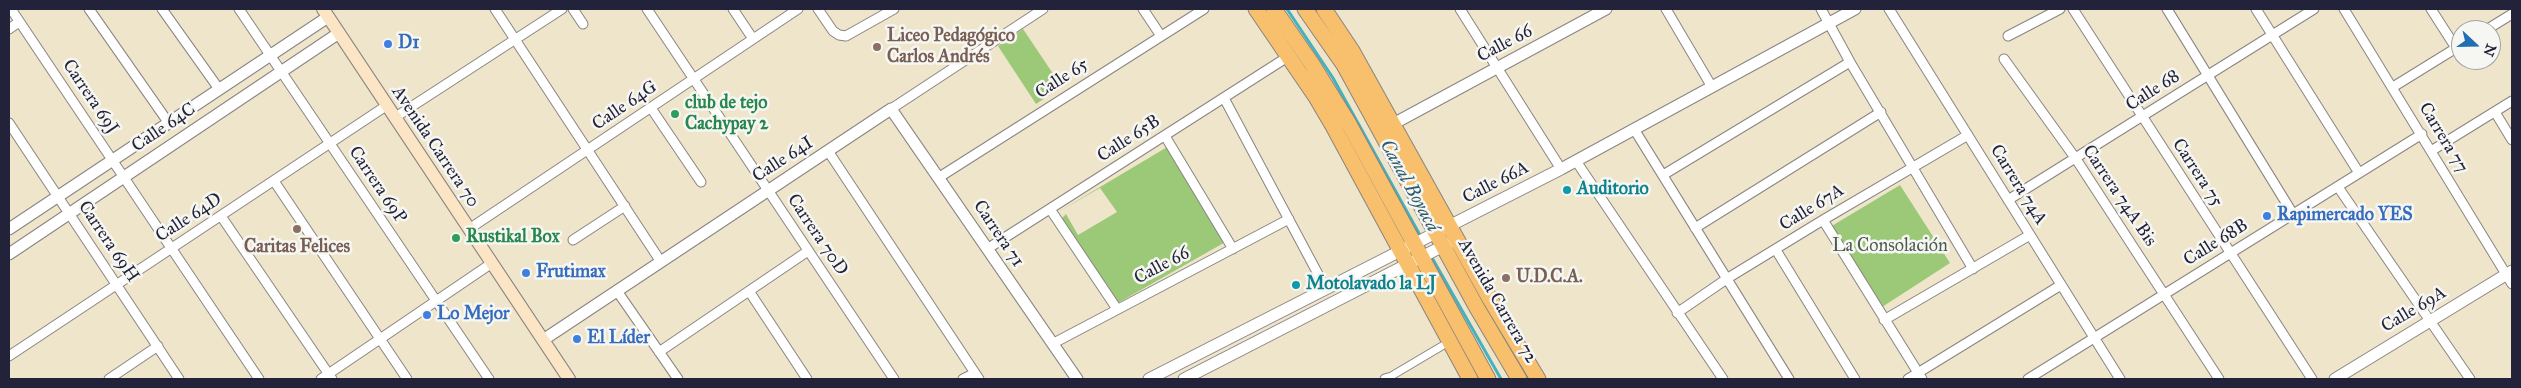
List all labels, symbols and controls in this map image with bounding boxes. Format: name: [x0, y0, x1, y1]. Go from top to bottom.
north arrow: [2451, 20, 2501, 70]
street label: Calle 66: [1474, 21, 1536, 67]
place label: Liceo Pedagógico Carlos Andrés: [887, 26, 1015, 68]
place label: D1: [398, 33, 419, 55]
marker: D1: [382, 38, 394, 50]
marker: Liceo Pedagógico Carlos Andrés: [871, 41, 883, 53]
text: N: [2479, 42, 2500, 59]
street label: Calle 65: [1032, 54, 1092, 104]
street label: Carrera 69J: [57, 56, 123, 138]
street label: Calle 68: [2122, 66, 2184, 116]
street label: Calle 64G: [589, 77, 661, 135]
street label: Avenida Carrera 70: [386, 82, 484, 212]
place label: club de tejo Cachypay 2: [685, 93, 768, 136]
street label: Calle 64C: [128, 99, 200, 157]
street label: Carrera 77: [2414, 99, 2472, 177]
marker: club de tejo Cachypay 2: [669, 108, 681, 120]
street label: Calle 65B: [1094, 111, 1164, 167]
street label: Calle 64I: [749, 132, 817, 188]
street label: Carrera 75: [2167, 135, 2227, 211]
water label: Canal Boyacá: [1374, 136, 1444, 236]
street label: Carrera 74A: [1985, 141, 2051, 229]
street label: Carrera 74A Bis: [2077, 141, 2161, 251]
street label: Carrera 69P: [343, 142, 411, 228]
street label: Calle 66A: [1459, 157, 1533, 209]
place label: Auditorio: [1577, 179, 1649, 201]
street label: Calle 67A: [1776, 180, 1848, 236]
marker: Auditorio: [1561, 184, 1573, 196]
street label: Calle 64D: [152, 189, 226, 247]
street label: Carrera 70D: [782, 190, 852, 280]
street label: Carrera 69H: [73, 197, 143, 287]
street label: Carrera 71: [968, 197, 1028, 271]
place label: Rapimercado YES: [2277, 205, 2413, 227]
marker: Rapimercado YES: [2261, 210, 2273, 222]
street label: Calle 68B: [2180, 215, 2252, 271]
marker: Caritas Felices: [291, 223, 303, 235]
place label: Rustikal Box: [466, 227, 560, 249]
marker: Rustikal Box: [450, 232, 462, 244]
street label: Avenida Carrera 72: [1453, 235, 1541, 367]
park label: La Consolación: [1832, 236, 1948, 258]
place label: Caritas Felices: [244, 237, 350, 259]
street label: Calle 66: [1131, 243, 1193, 289]
place label: Frutimax: [536, 262, 606, 284]
marker: Frutimax: [520, 267, 532, 279]
place label: U.D.C.A.: [1516, 267, 1583, 289]
marker: U.D.C.A.: [1500, 272, 1512, 284]
place label: Motolavado la LJ: [1306, 274, 1436, 296]
marker: Motolavado la LJ: [1290, 279, 1302, 291]
street label: Calle 69A: [2378, 282, 2450, 338]
place label: Lo Mejor: [437, 304, 510, 326]
marker: Lo Mejor: [421, 309, 433, 321]
place label: El Líder: [587, 328, 650, 350]
marker: El Líder: [571, 333, 583, 345]

